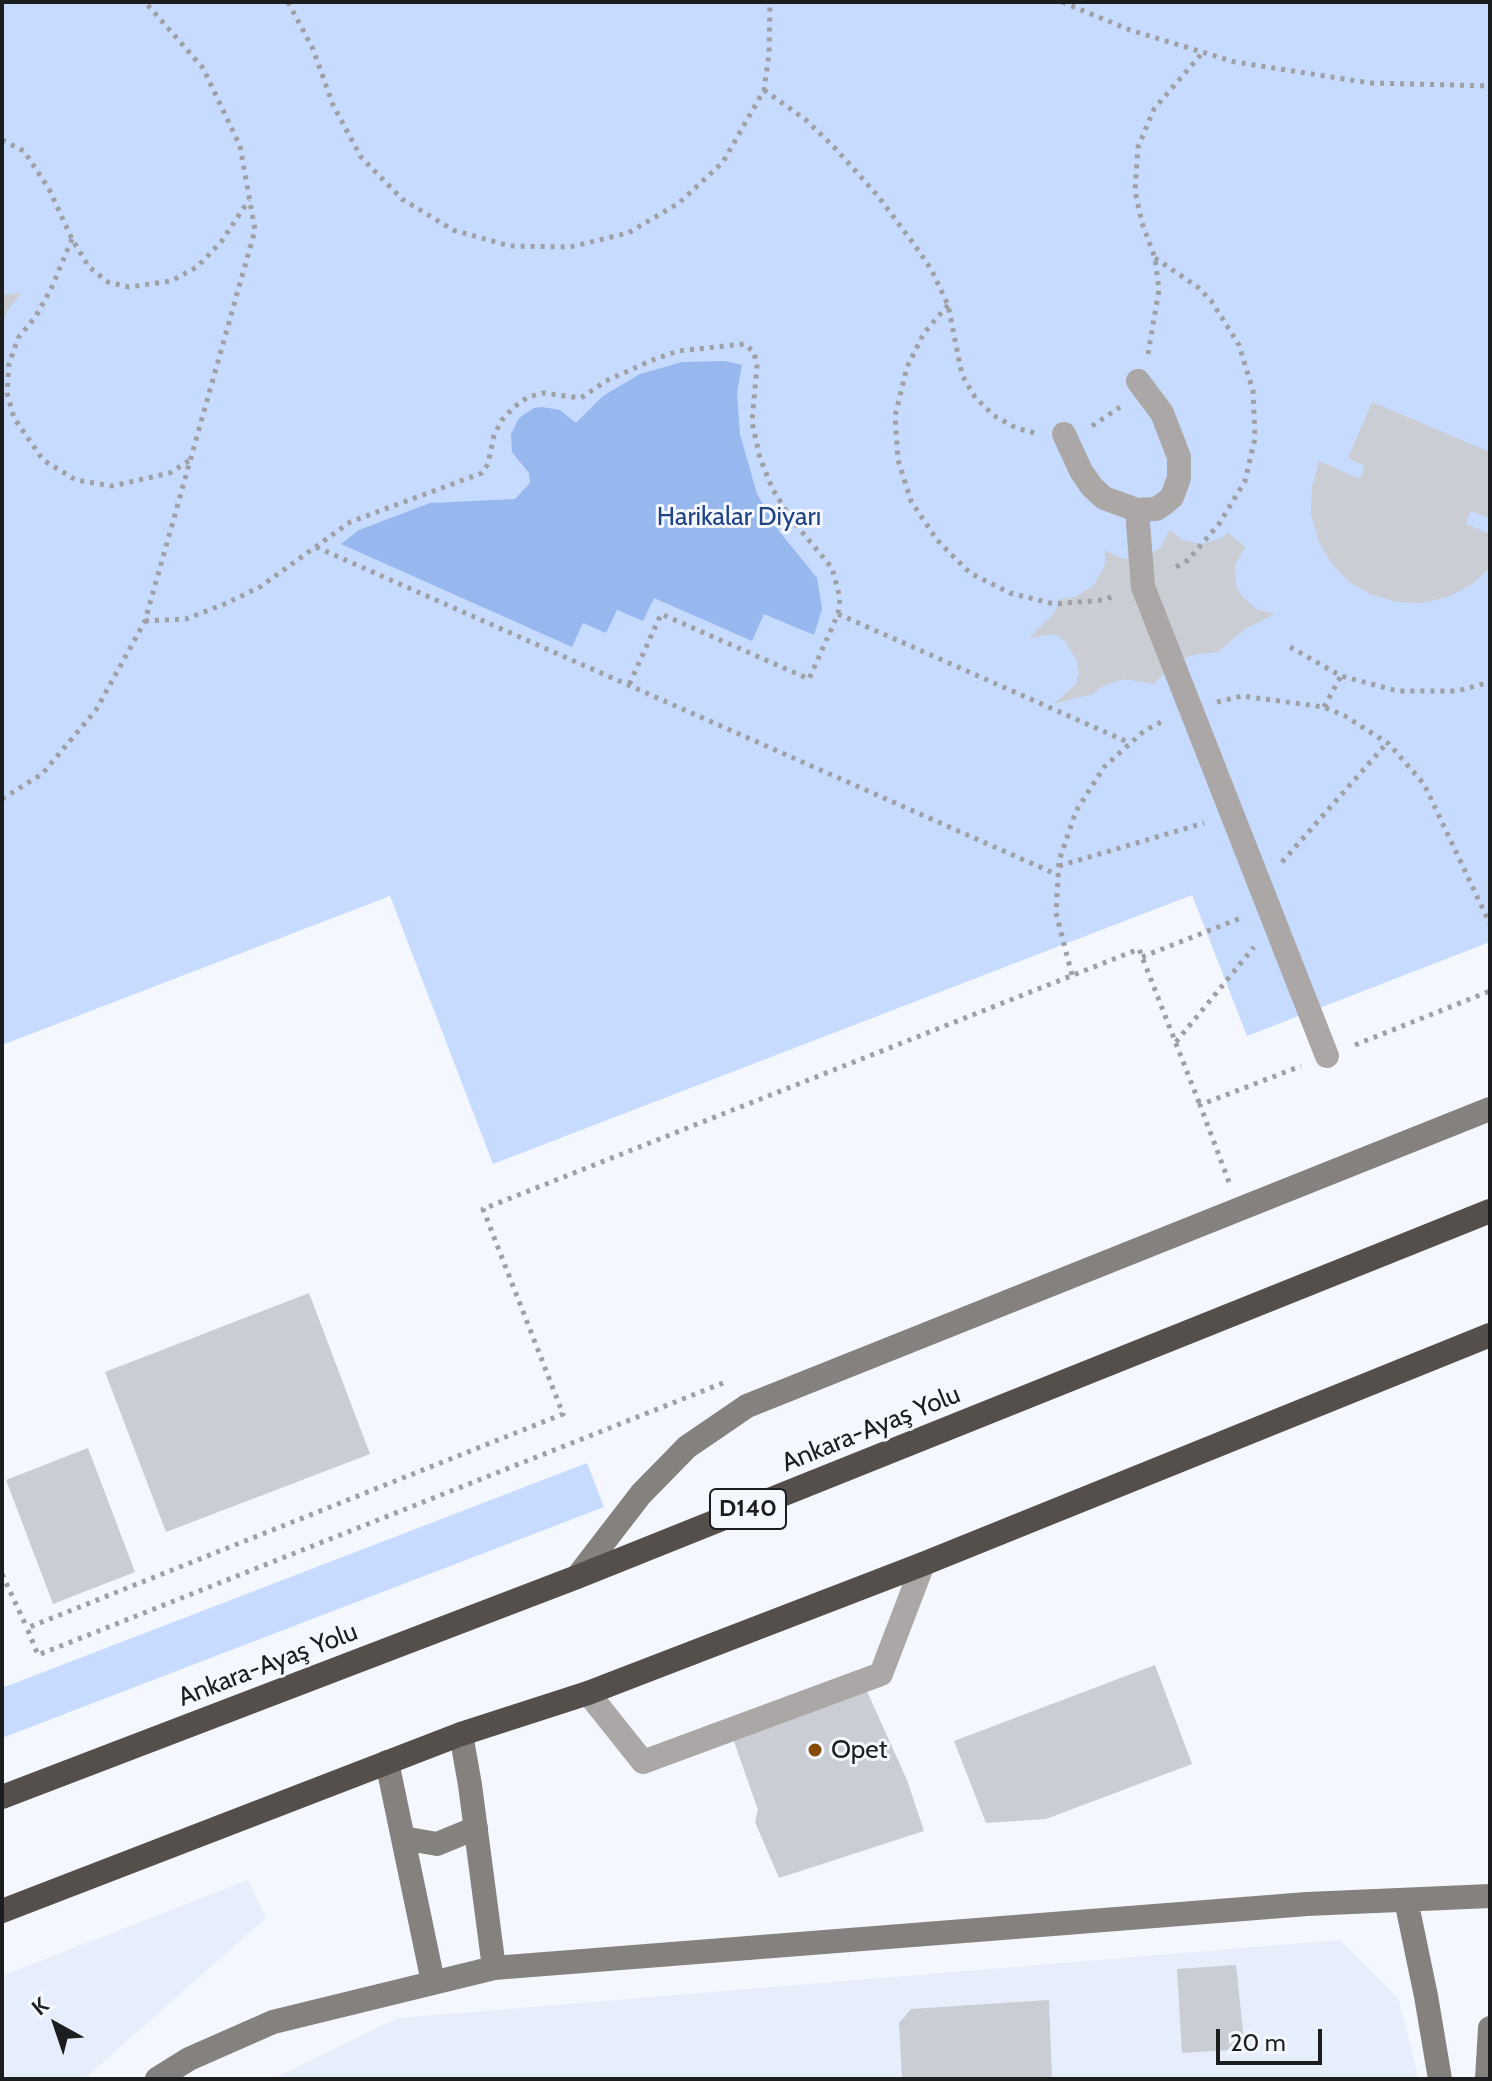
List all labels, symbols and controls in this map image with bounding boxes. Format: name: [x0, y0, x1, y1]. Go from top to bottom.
park label: Harikalar Diyarı: [657, 501, 821, 533]
street label: Ankara-Ayaş Yolu: [777, 1379, 965, 1479]
road number: D140: [710, 1489, 786, 1529]
street label: Ankara-Ayaş Yolu: [174, 1616, 362, 1714]
place label: Opet: [831, 1734, 887, 1766]
marker: Opet: [806, 1741, 824, 1759]
north arrow: [16, 1985, 96, 2065]
text: K: [26, 1991, 54, 2021]
scale bar: [1220, 2013, 1326, 2063]
text: 20 m: [1230, 2028, 1286, 2057]

